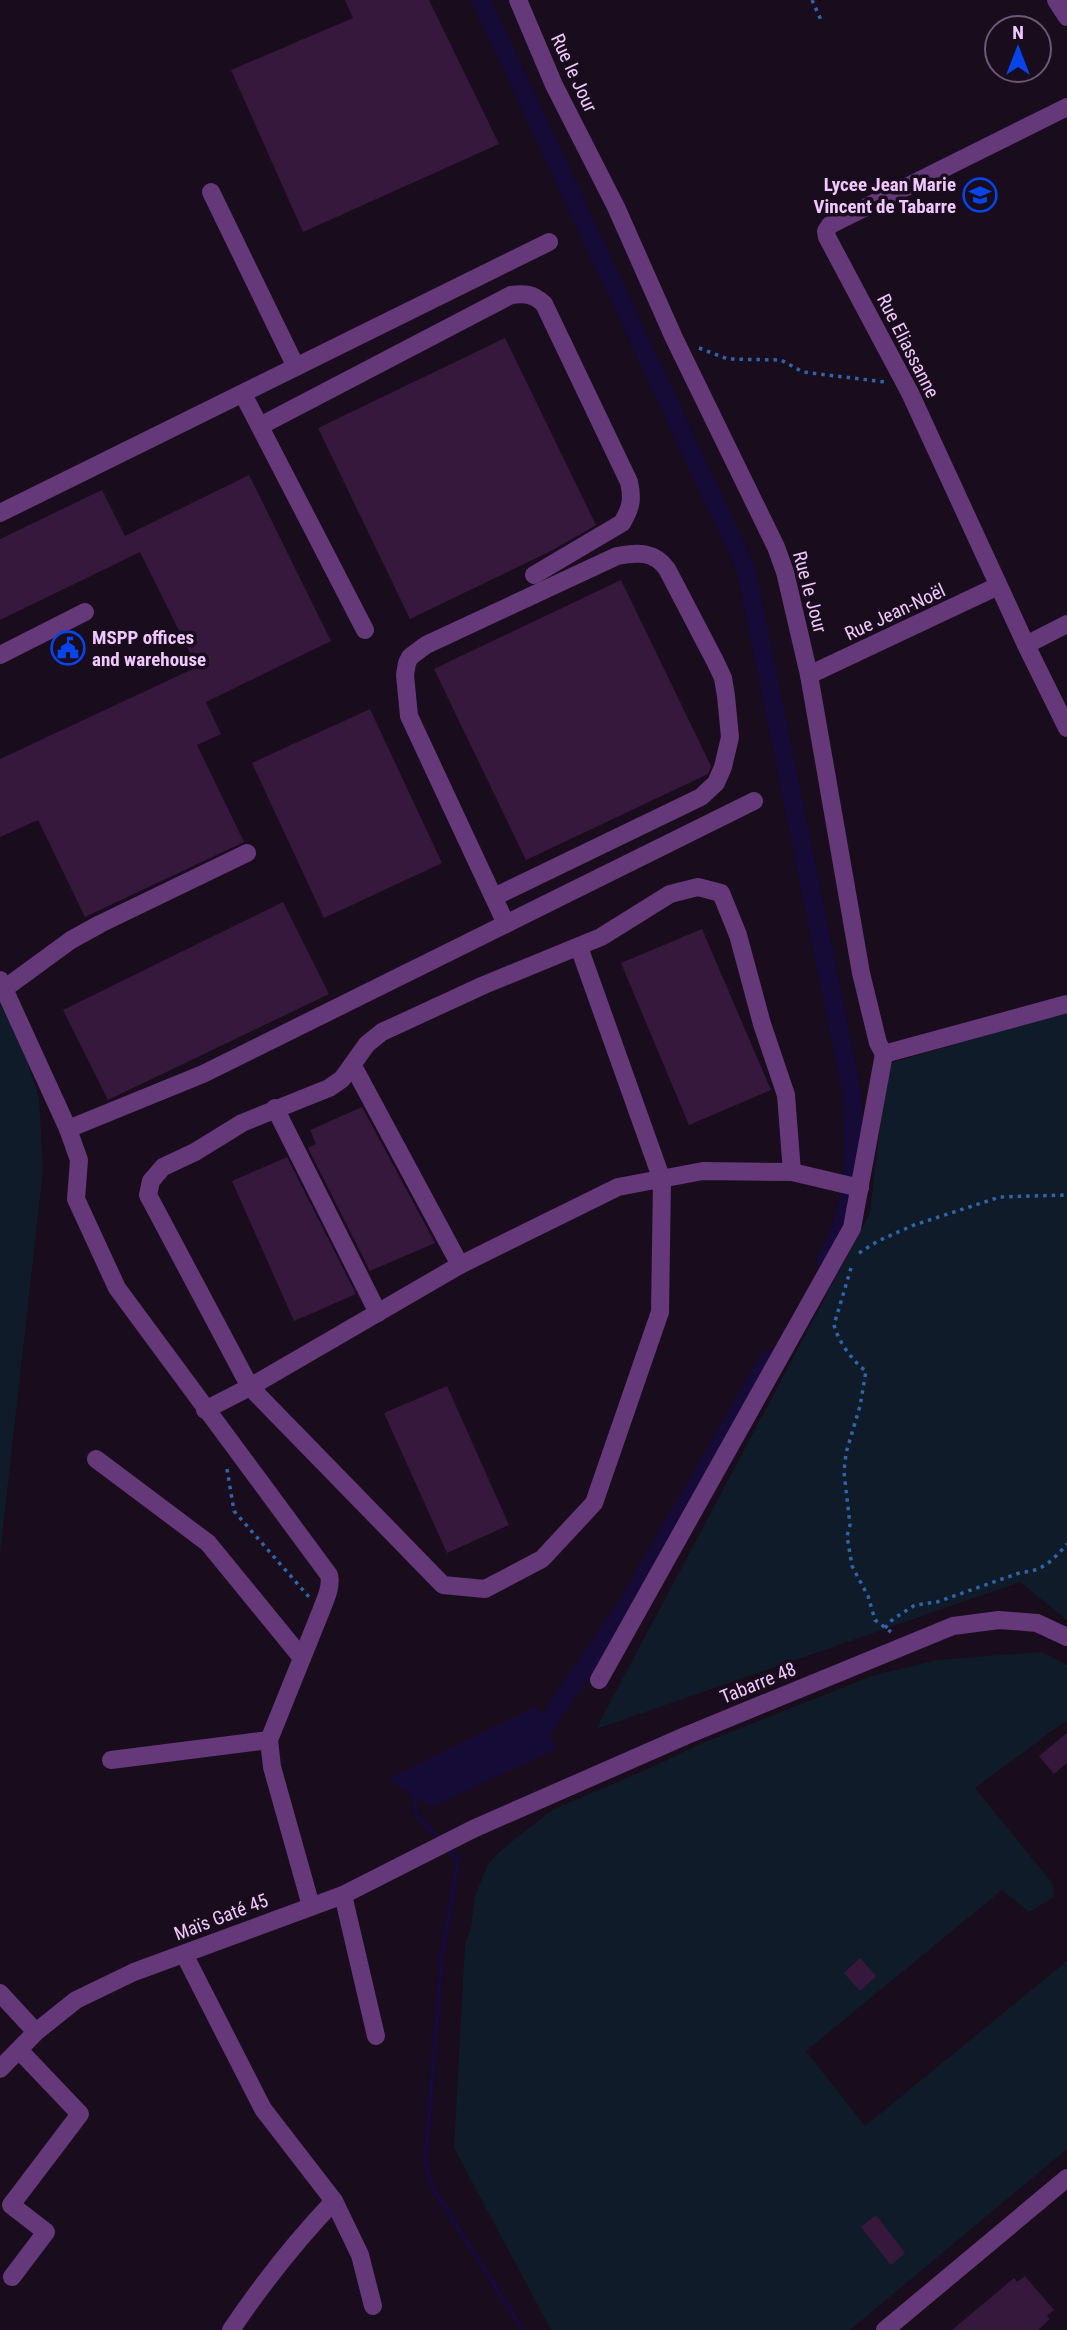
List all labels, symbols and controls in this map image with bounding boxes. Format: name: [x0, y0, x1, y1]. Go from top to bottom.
north arrow: [983, 14, 1053, 84]
text: N: [1012, 21, 1024, 44]
street label: Rue le Jour: [546, 30, 602, 116]
place label: Lycee Jean Marie Vincent de Tabarre: [814, 173, 956, 218]
school or university icon: Lycee Jean Marie Vincent de Tabarre: [961, 176, 999, 214]
street label: Rue Eliassanne: [872, 290, 944, 402]
street label: Rue le Jour: [788, 549, 832, 636]
street label: Rue Jean-Noël: [841, 579, 949, 645]
place label: MSPP offices and warehouse: [92, 626, 206, 671]
public building icon: MSPP offices and warehouse: [49, 629, 87, 667]
street label: Tabarre 48: [717, 1657, 799, 1709]
street label: Maïs Gaté 45: [171, 1889, 271, 1945]

